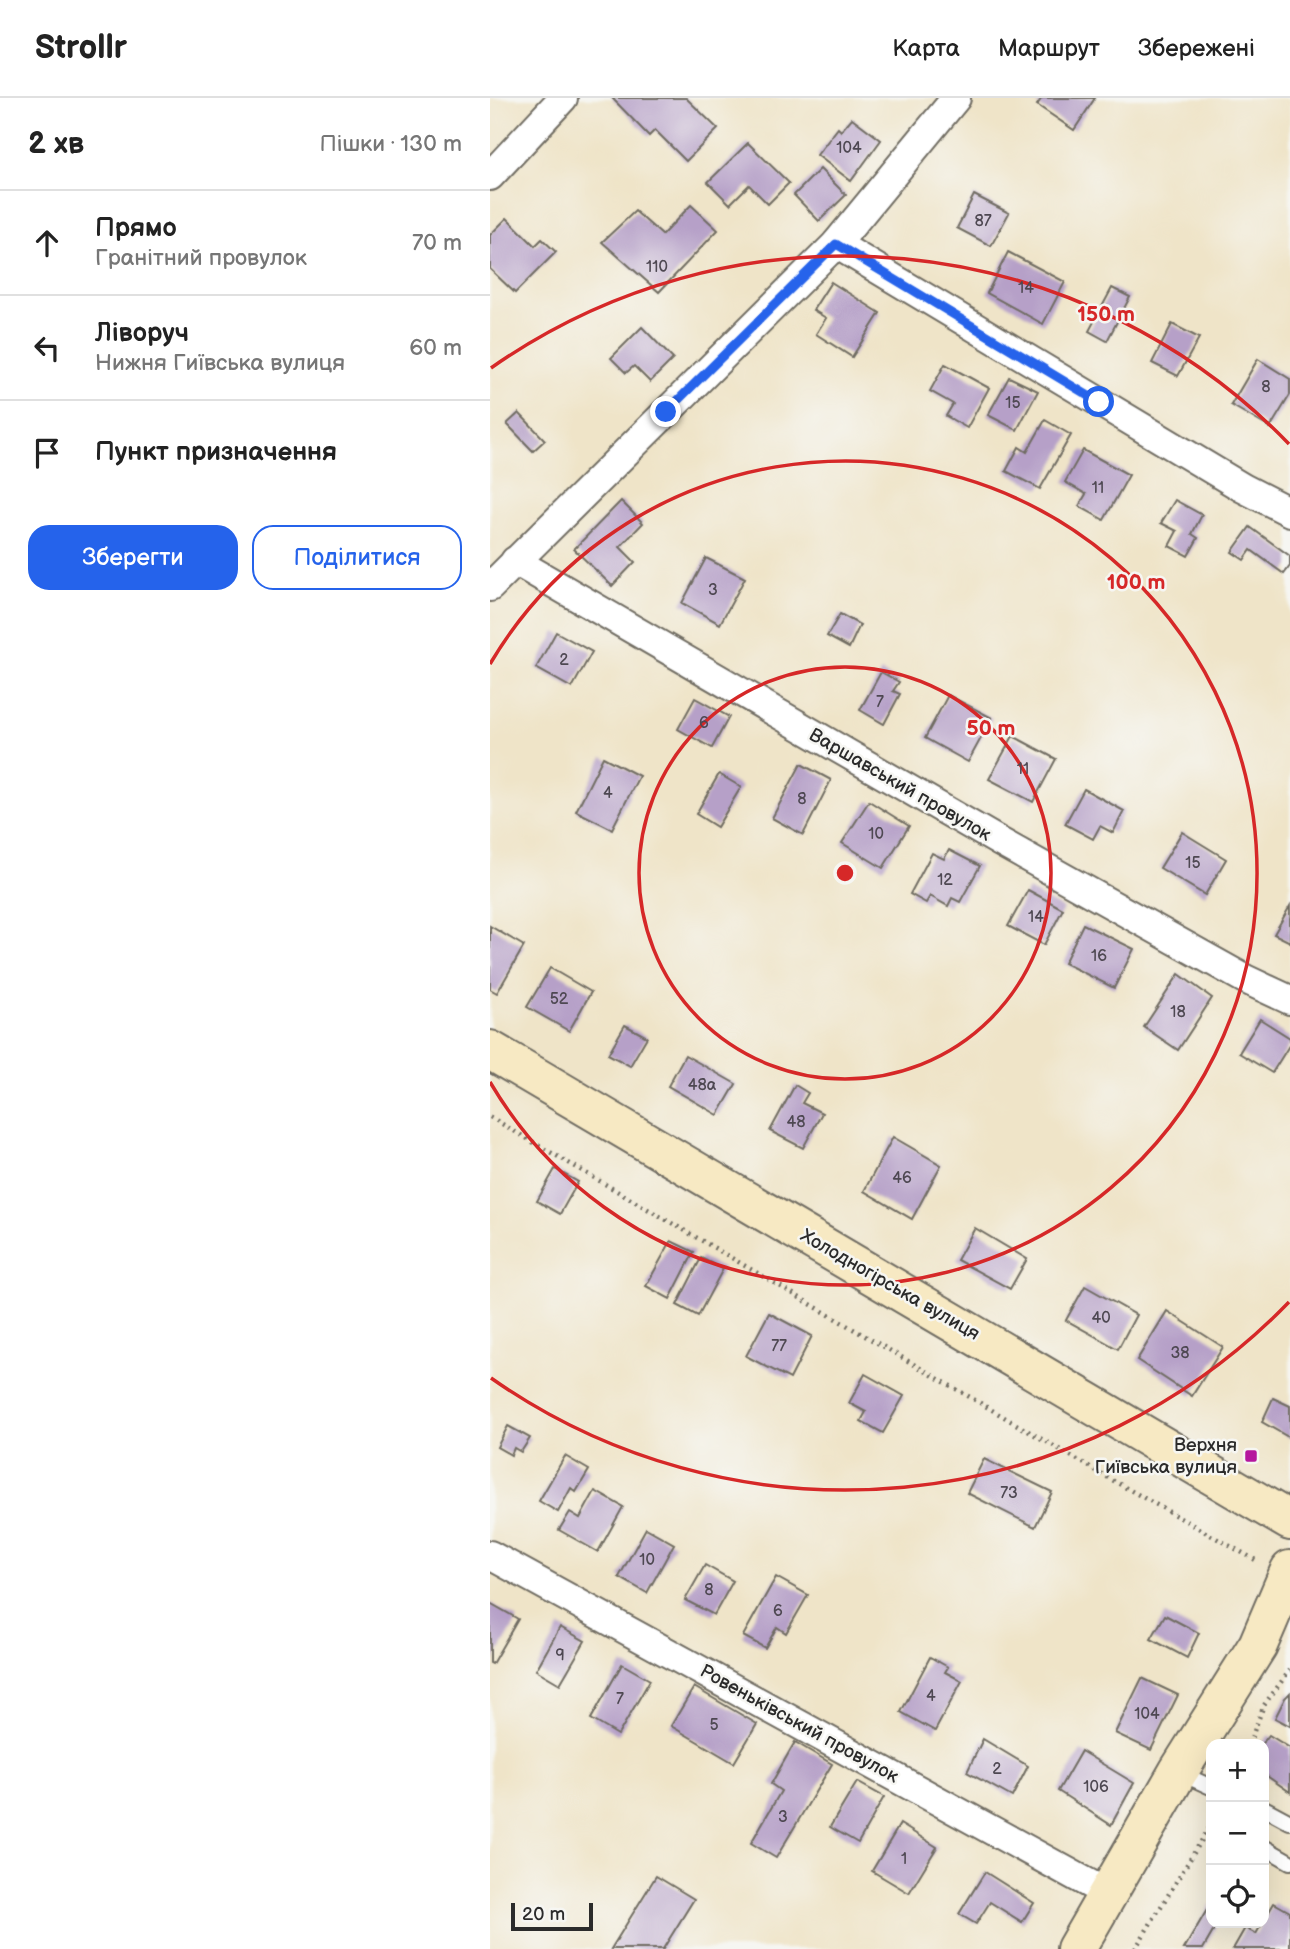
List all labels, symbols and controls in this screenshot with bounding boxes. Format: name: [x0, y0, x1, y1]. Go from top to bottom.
text: Strollr: [35, 28, 127, 68]
text: Карта: [892, 34, 960, 63]
text: Маршрут: [998, 34, 1100, 63]
text: Збережені: [1138, 34, 1255, 63]
text: 2 хв: [28, 126, 84, 162]
text: Пішки · 130 m: [320, 130, 462, 158]
house number: 104: [836, 139, 862, 158]
house number: 87: [974, 212, 992, 231]
text: Прямо: [95, 213, 177, 244]
icon: ahead: [28, 224, 66, 262]
text: 70 m: [412, 229, 462, 257]
text: Гранітний провулок: [95, 244, 307, 272]
house number: 110: [646, 258, 668, 277]
house number: 14: [1018, 279, 1034, 298]
text: 150 m: [1077, 302, 1135, 327]
text: Ліворуч: [95, 318, 189, 349]
icon: left: [28, 329, 66, 367]
text: 60 m: [409, 334, 462, 362]
text: Нижня Гиївська вулиця: [95, 349, 345, 377]
house number: 8: [1261, 378, 1271, 397]
route start: [1083, 386, 1114, 417]
house number: 15: [1005, 394, 1021, 413]
route end: [650, 396, 681, 427]
icon: arrive: [28, 434, 66, 472]
text: Пункт призначення: [95, 437, 337, 468]
house number: 11: [1092, 479, 1104, 498]
button: Зберегти: [28, 525, 238, 590]
button: Поділитися: [252, 525, 462, 590]
text: 100 m: [1107, 570, 1165, 595]
house number: 3: [708, 581, 718, 600]
house number: 2: [559, 651, 569, 670]
house number: 7: [876, 693, 884, 712]
house number: 6: [699, 714, 709, 733]
text: 50 m: [967, 716, 1015, 741]
street label: Варшавський провулок: [805, 723, 995, 847]
house number: 11: [1017, 760, 1029, 779]
house number: 4: [603, 784, 613, 803]
house number: 8: [797, 790, 807, 809]
house number: 10: [868, 825, 884, 844]
house number: 15: [1185, 854, 1201, 873]
centre of rings: [833, 861, 857, 885]
house number: 12: [937, 871, 953, 890]
house number: 14: [1028, 908, 1044, 927]
house number: 16: [1091, 947, 1107, 966]
house number: 52: [550, 990, 569, 1009]
house number: 18: [1170, 1003, 1186, 1022]
house number: 48а: [688, 1076, 717, 1095]
house number: 48: [786, 1113, 806, 1132]
house number: 46: [892, 1169, 912, 1188]
street label: Холодногірська вулиця: [796, 1224, 984, 1346]
house number: 40: [1091, 1309, 1111, 1328]
house number: 77: [771, 1337, 787, 1356]
house number: 38: [1170, 1344, 1190, 1363]
place label: Верхня Гиївська вулиця: [1095, 1434, 1237, 1479]
marker: Верхня Гиївська вулиця: [1243, 1448, 1259, 1464]
house number: 73: [1000, 1484, 1018, 1503]
house number: 10: [639, 1551, 655, 1570]
house number: 8: [704, 1581, 714, 1600]
house number: 6: [773, 1602, 783, 1621]
house number: 9: [555, 1646, 565, 1665]
street label: Ровеньківський провулок: [696, 1660, 902, 1788]
house number: 4: [926, 1687, 936, 1706]
house number: 7: [616, 1690, 624, 1709]
house number: 104: [1134, 1705, 1160, 1724]
house number: 5: [709, 1716, 719, 1735]
map controls: [1206, 1739, 1269, 1928]
button: +: [1206, 1739, 1269, 1802]
house number: 2: [992, 1760, 1002, 1779]
house number: 106: [1083, 1778, 1109, 1797]
button: −: [1206, 1802, 1269, 1865]
house number: 3: [778, 1808, 788, 1827]
house number: 1: [901, 1850, 907, 1869]
button: locate: [1206, 1865, 1269, 1928]
scale bar: [511, 1900, 593, 1932]
text: 20 m: [522, 1903, 565, 1926]

